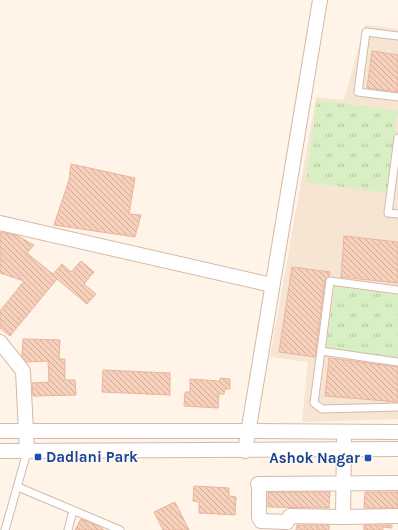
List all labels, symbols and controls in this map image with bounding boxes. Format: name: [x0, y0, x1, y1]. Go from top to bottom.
place label: Dadlani Park: [46, 448, 138, 466]
place label: Ashok Nagar: [269, 449, 360, 467]
marker: Dadlani Park: [33, 452, 43, 462]
marker: Ashok Nagar: [363, 453, 373, 463]

